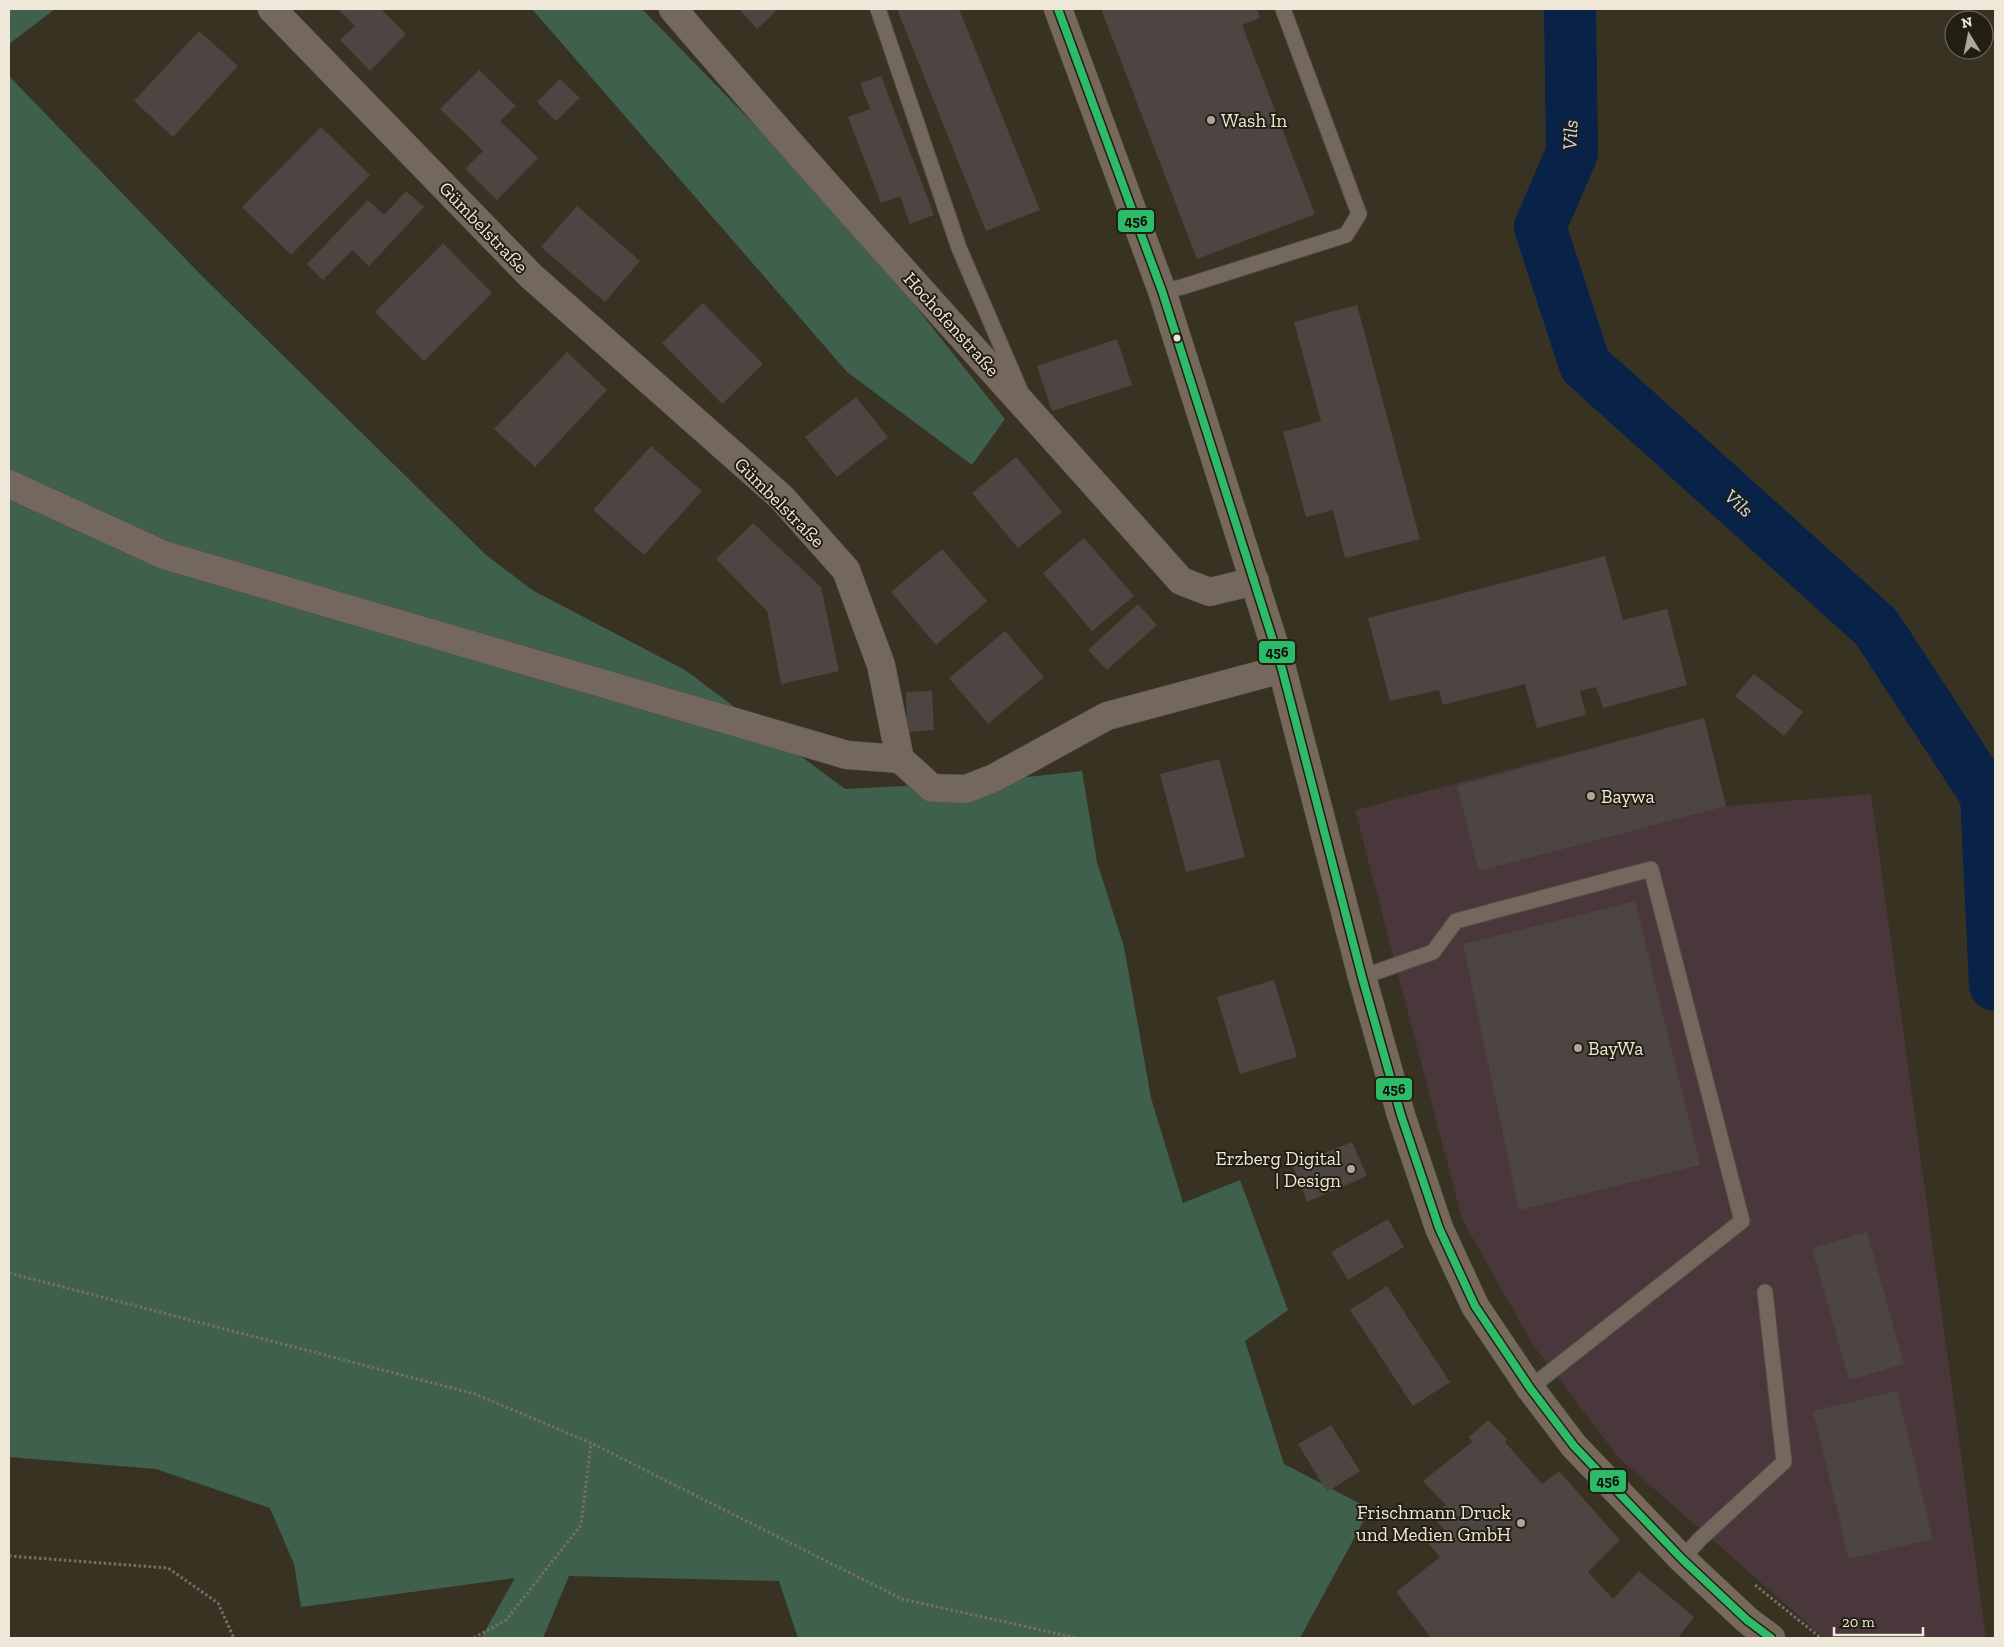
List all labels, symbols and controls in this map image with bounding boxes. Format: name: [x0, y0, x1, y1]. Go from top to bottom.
north arrow: [1944, 10, 1994, 60]
text: N: [1960, 13, 1974, 32]
place label: Wash In: [1221, 109, 1287, 132]
marker: Wash In: [1205, 114, 1217, 126]
water label: Vils: [1557, 119, 1583, 151]
street label: Gümbelstraße: [434, 177, 533, 278]
line badge: 456: [1117, 209, 1155, 233]
text: 456: [1125, 213, 1148, 230]
street label: Hochofenstraße: [899, 267, 1005, 381]
unlabelled marker: [1172, 333, 1182, 343]
street label: Gümbelstraße: [730, 452, 830, 552]
water label: Vils: [1720, 484, 1758, 522]
line badge: 456: [1258, 640, 1296, 664]
text: 456: [1266, 644, 1289, 661]
place label: Baywa: [1601, 785, 1655, 808]
marker: Baywa: [1585, 790, 1597, 802]
place label: BayWa: [1588, 1037, 1643, 1060]
marker: BayWa: [1572, 1042, 1584, 1054]
line badge: 456: [1375, 1077, 1413, 1101]
text: 456: [1383, 1081, 1406, 1098]
place label: Erzberg Digital | Design: [1216, 1147, 1341, 1192]
marker: Erzberg Digital | Design: [1345, 1163, 1357, 1175]
line badge: 456: [1589, 1469, 1627, 1493]
text: 456: [1597, 1473, 1620, 1490]
place label: Frischmann Druck und Medien GmbH: [1356, 1501, 1511, 1546]
marker: Frischmann Druck und Medien GmbH: [1515, 1517, 1527, 1529]
scale bar: [1834, 1604, 1923, 1636]
text: 20 m: [1842, 1613, 1875, 1631]

